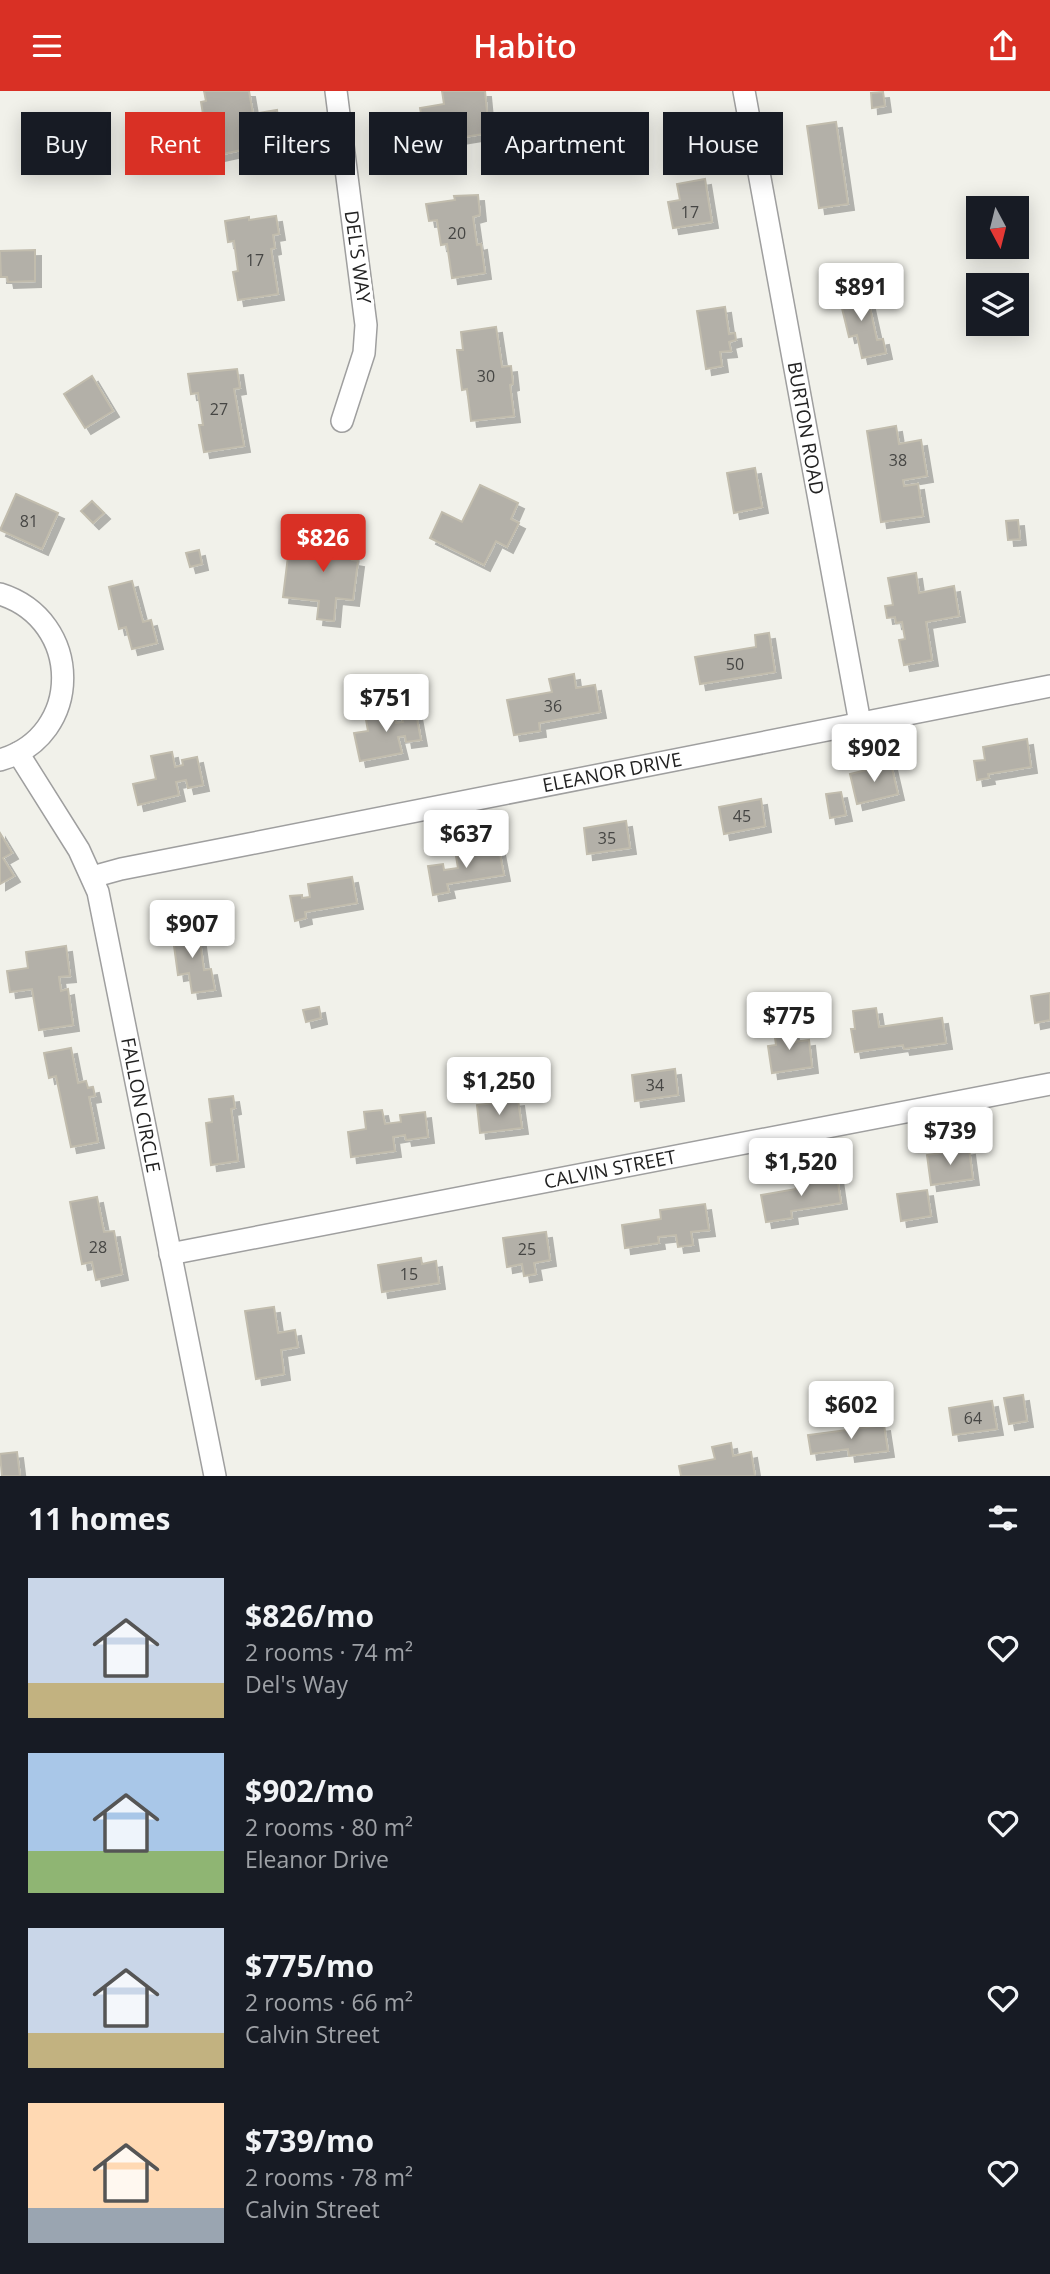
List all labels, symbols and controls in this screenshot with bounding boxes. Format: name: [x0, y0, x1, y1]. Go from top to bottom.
text: Habito: [473, 24, 577, 67]
icon: menu: [28, 27, 66, 65]
icon: share: [984, 27, 1022, 65]
chip: Buy: [21, 112, 111, 175]
chip: Rent: [125, 112, 225, 175]
chip: Filters: [239, 112, 355, 175]
chip: New: [369, 112, 467, 175]
chip: Apartment: [481, 112, 649, 175]
chip: House: [663, 112, 783, 175]
north arrow: [966, 196, 1029, 259]
map controls: [966, 196, 1029, 336]
house number: 17: [681, 201, 699, 223]
street label: DEL'S WAY: [339, 209, 377, 306]
house number: 20: [448, 222, 466, 244]
house number: 17: [246, 249, 264, 271]
pin: $891: [820, 264, 902, 323]
text: $891: [835, 270, 887, 302]
button: layers: [966, 273, 1029, 336]
street label: BURTON ROAD: [782, 359, 830, 497]
house number: 30: [477, 365, 495, 387]
house number: 27: [210, 398, 228, 420]
house number: 38: [889, 449, 907, 471]
house number: 81: [20, 510, 38, 532]
pin: $826: [282, 515, 364, 574]
text: $826: [297, 521, 349, 553]
house number: 50: [726, 653, 744, 675]
pin: $751: [345, 675, 427, 734]
text: $751: [360, 681, 412, 713]
house number: 36: [544, 695, 562, 717]
pin: $902: [833, 725, 915, 784]
text: $902: [848, 731, 900, 763]
street label: ELEANOR DRIVE: [540, 746, 684, 798]
house number: 45: [733, 805, 751, 827]
pin: $637: [425, 811, 507, 870]
text: $637: [440, 817, 492, 849]
house number: 35: [598, 827, 616, 849]
pin: $907: [151, 901, 233, 960]
text: $907: [166, 907, 218, 939]
pin: $775: [748, 993, 830, 1052]
text: $775: [763, 999, 815, 1031]
street label: FALLON CIRCLE: [115, 1035, 167, 1175]
pin: $1,250: [442, 1058, 556, 1117]
text: $1,250: [463, 1064, 535, 1096]
house number: 34: [646, 1074, 664, 1096]
pin: $739: [909, 1107, 991, 1167]
text: $739: [924, 1114, 976, 1146]
pin: $1,520: [744, 1139, 858, 1198]
street label: CALVIN STREET: [542, 1143, 679, 1195]
text: $1,520: [765, 1145, 837, 1177]
house number: 28: [89, 1236, 107, 1258]
house number: 25: [518, 1238, 536, 1260]
house number: 15: [400, 1263, 418, 1285]
pin: $602: [810, 1381, 892, 1441]
text: $602: [825, 1388, 877, 1420]
house number: 64: [964, 1407, 982, 1429]
text: 11 homes: [28, 1498, 171, 1539]
icon: filters: [984, 1499, 1022, 1537]
text: $826/mo: [245, 1595, 374, 1636]
icon: home: [84, 1606, 168, 1690]
icon: heart: [984, 1629, 1022, 1667]
text: 2 rooms · 74 m²: [245, 1636, 413, 1668]
text: Del's Way: [245, 1668, 348, 1700]
text: $902/mo: [245, 1770, 374, 1811]
icon: home: [84, 1781, 168, 1865]
icon: heart: [984, 1804, 1022, 1842]
text: 2 rooms · 80 m²: [245, 1811, 413, 1843]
text: Eleanor Drive: [245, 1843, 389, 1875]
text: $775/mo: [245, 1945, 374, 1986]
icon: home: [84, 1956, 168, 2040]
icon: heart: [984, 1979, 1022, 2017]
text: 2 rooms · 66 m²: [245, 1986, 413, 2018]
text: Calvin Street: [245, 2018, 380, 2050]
text: $739/mo: [245, 2120, 374, 2161]
icon: home: [84, 2131, 168, 2215]
icon: heart: [984, 2154, 1022, 2192]
text: 2 rooms · 78 m²: [245, 2161, 413, 2193]
text: Calvin Street: [245, 2193, 380, 2225]

